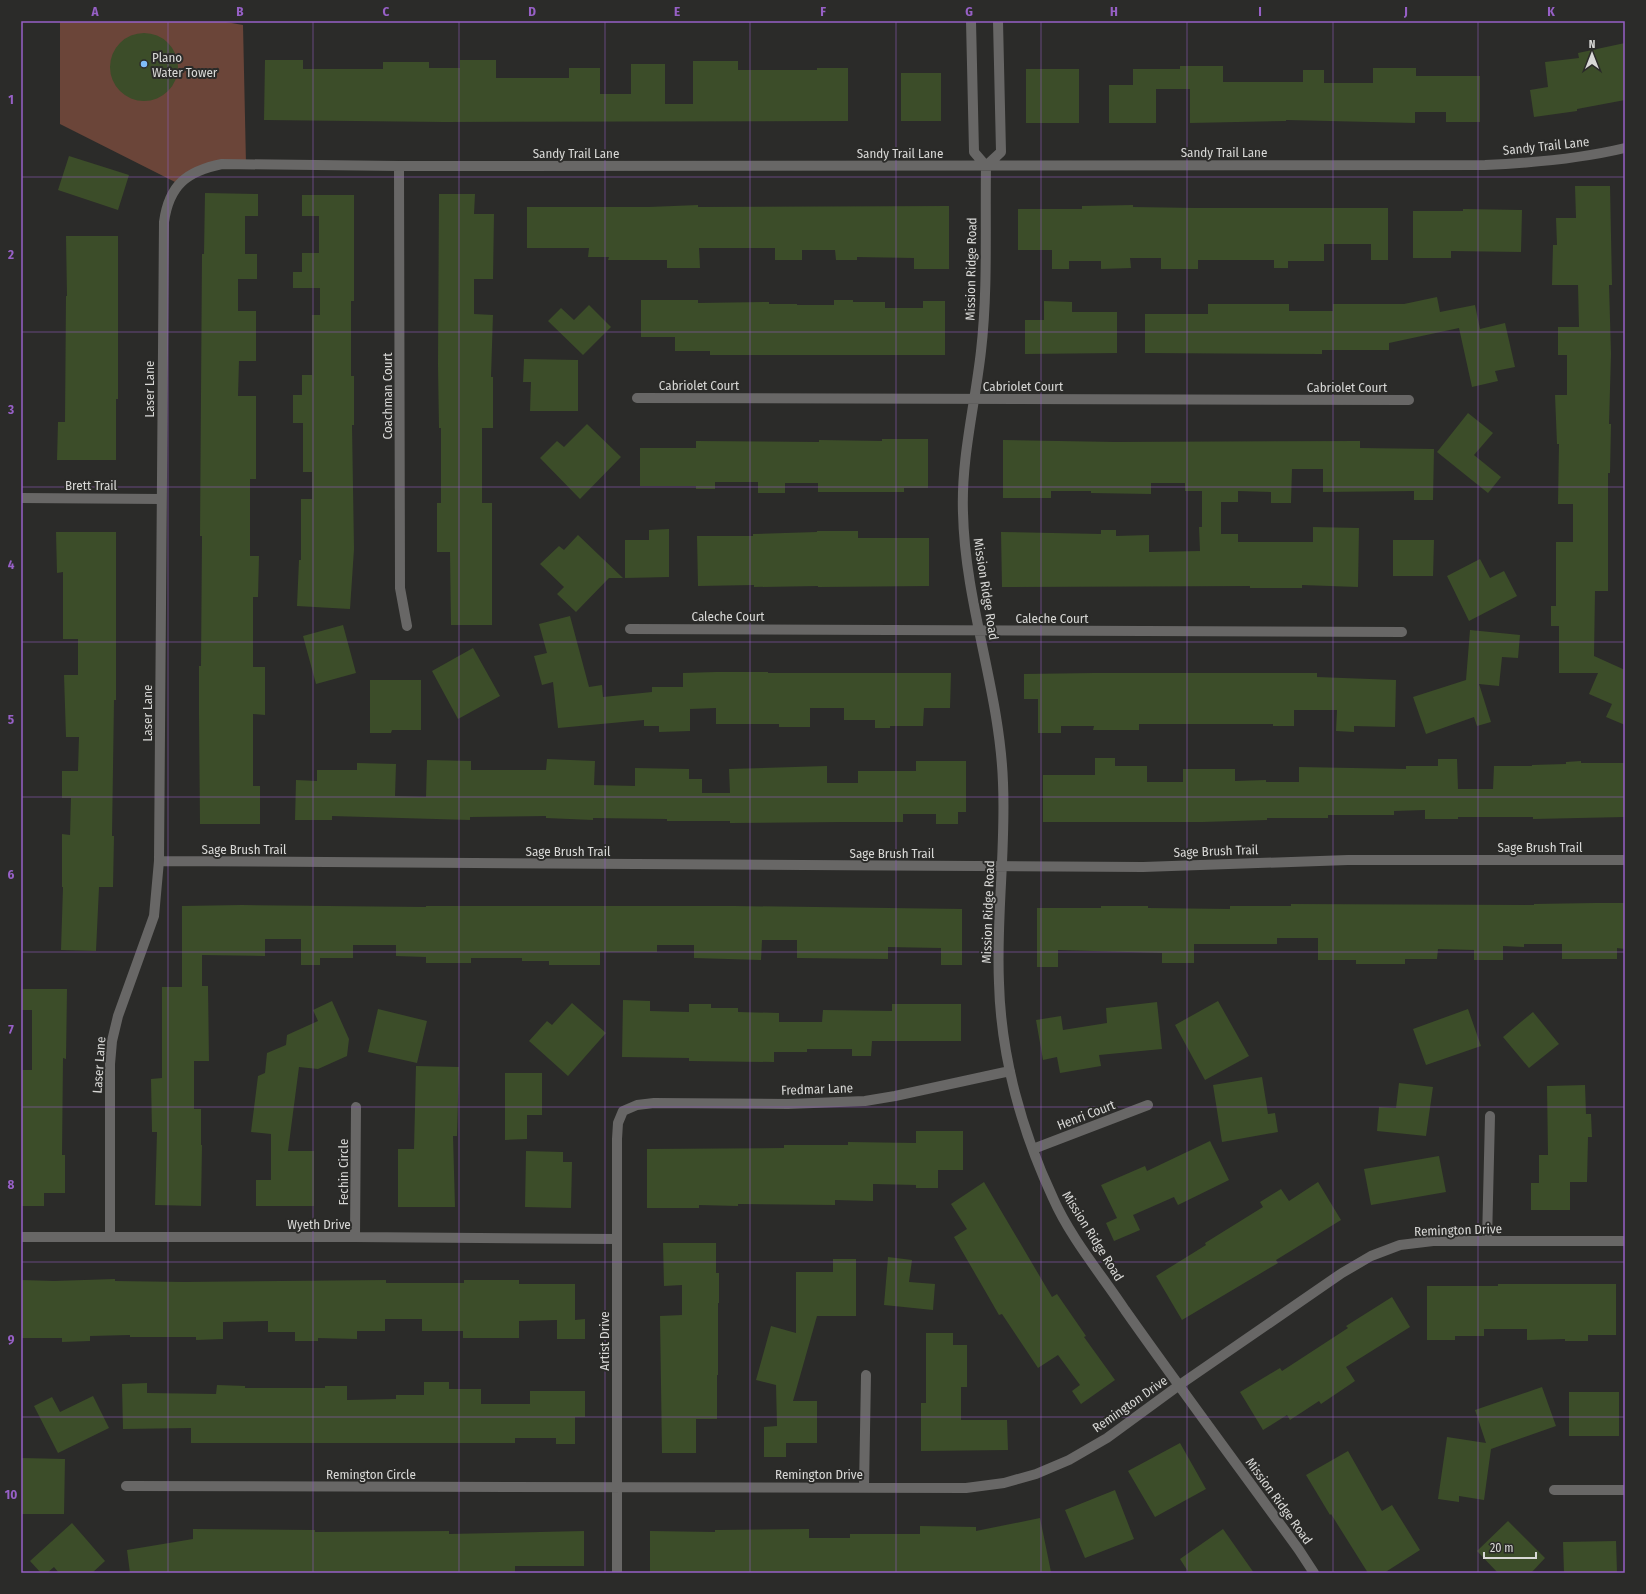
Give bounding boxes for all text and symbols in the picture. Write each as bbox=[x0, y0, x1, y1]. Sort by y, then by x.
text: A bbox=[90, 4, 99, 19]
text: B bbox=[236, 4, 244, 19]
text: C bbox=[383, 4, 390, 19]
text: D bbox=[528, 4, 536, 19]
text: E bbox=[674, 4, 680, 19]
text: F bbox=[820, 4, 826, 19]
text: G bbox=[965, 4, 973, 19]
text: H bbox=[1110, 4, 1118, 19]
text: I bbox=[1258, 4, 1262, 19]
text: J bbox=[1403, 4, 1408, 19]
text: K bbox=[1547, 4, 1555, 19]
north arrow bbox=[1572, 34, 1612, 74]
text: N bbox=[1589, 38, 1595, 51]
place label: Plano Water Tower bbox=[152, 50, 218, 80]
marker: Plano Water Tower bbox=[139, 59, 149, 69]
text: 1 bbox=[8, 92, 14, 107]
street label: Sandy Trail Lane bbox=[1502, 134, 1590, 158]
street label: Sandy Trail Lane bbox=[1181, 145, 1267, 160]
street label: Sandy Trail Lane bbox=[533, 146, 619, 161]
street label: Sandy Trail Lane bbox=[857, 146, 943, 161]
street label: Mission Ridge Road bbox=[963, 217, 979, 321]
text: 2 bbox=[7, 247, 14, 262]
street label: Coachman Court bbox=[380, 352, 395, 439]
street label: Laser Lane bbox=[142, 361, 157, 417]
street label: Cabriolet Court bbox=[659, 378, 740, 393]
street label: Cabriolet Court bbox=[983, 379, 1064, 394]
street label: Cabriolet Court bbox=[1307, 380, 1388, 395]
text: 3 bbox=[7, 402, 14, 417]
street label: Brett Trail bbox=[65, 478, 118, 493]
street label: Mission Ridge Road bbox=[971, 537, 1001, 641]
text: 4 bbox=[8, 557, 15, 572]
street label: Caleche Court bbox=[691, 609, 765, 624]
street label: Caleche Court bbox=[1015, 611, 1089, 626]
street label: Laser Lane bbox=[140, 685, 155, 741]
text: 5 bbox=[8, 712, 14, 727]
street label: Sage Brush Trail bbox=[1498, 840, 1583, 855]
street label: Sage Brush Trail bbox=[202, 842, 287, 857]
street label: Sage Brush Trail bbox=[1173, 842, 1259, 860]
street label: Sage Brush Trail bbox=[526, 844, 611, 859]
street label: Sage Brush Trail bbox=[850, 846, 935, 861]
street label: Mission Ridge Road bbox=[979, 860, 997, 964]
text: 6 bbox=[8, 867, 15, 882]
text: 7 bbox=[8, 1022, 14, 1037]
street label: Laser Lane bbox=[90, 1036, 108, 1094]
street label: Fredmar Lane bbox=[781, 1080, 853, 1098]
street label: Henri Court bbox=[1055, 1097, 1118, 1133]
street label: Fechin Circle bbox=[336, 1139, 351, 1205]
text: 8 bbox=[8, 1177, 15, 1192]
street label: Mission Ridge Road bbox=[1059, 1188, 1127, 1284]
street label: Wyeth Drive bbox=[287, 1217, 351, 1232]
street label: Remington Drive bbox=[1414, 1221, 1502, 1239]
street label: Artist Drive bbox=[597, 1311, 612, 1371]
text: 9 bbox=[8, 1332, 15, 1347]
street label: Remington Drive bbox=[1090, 1373, 1170, 1435]
street label: Mission Ridge Road bbox=[1243, 1455, 1315, 1547]
street label: Remington Circle bbox=[326, 1467, 416, 1482]
street label: Remington Drive bbox=[775, 1467, 863, 1482]
text: 10 bbox=[5, 1487, 17, 1502]
scale bar bbox=[1484, 1534, 1536, 1560]
text: 20 m bbox=[1490, 1541, 1514, 1555]

